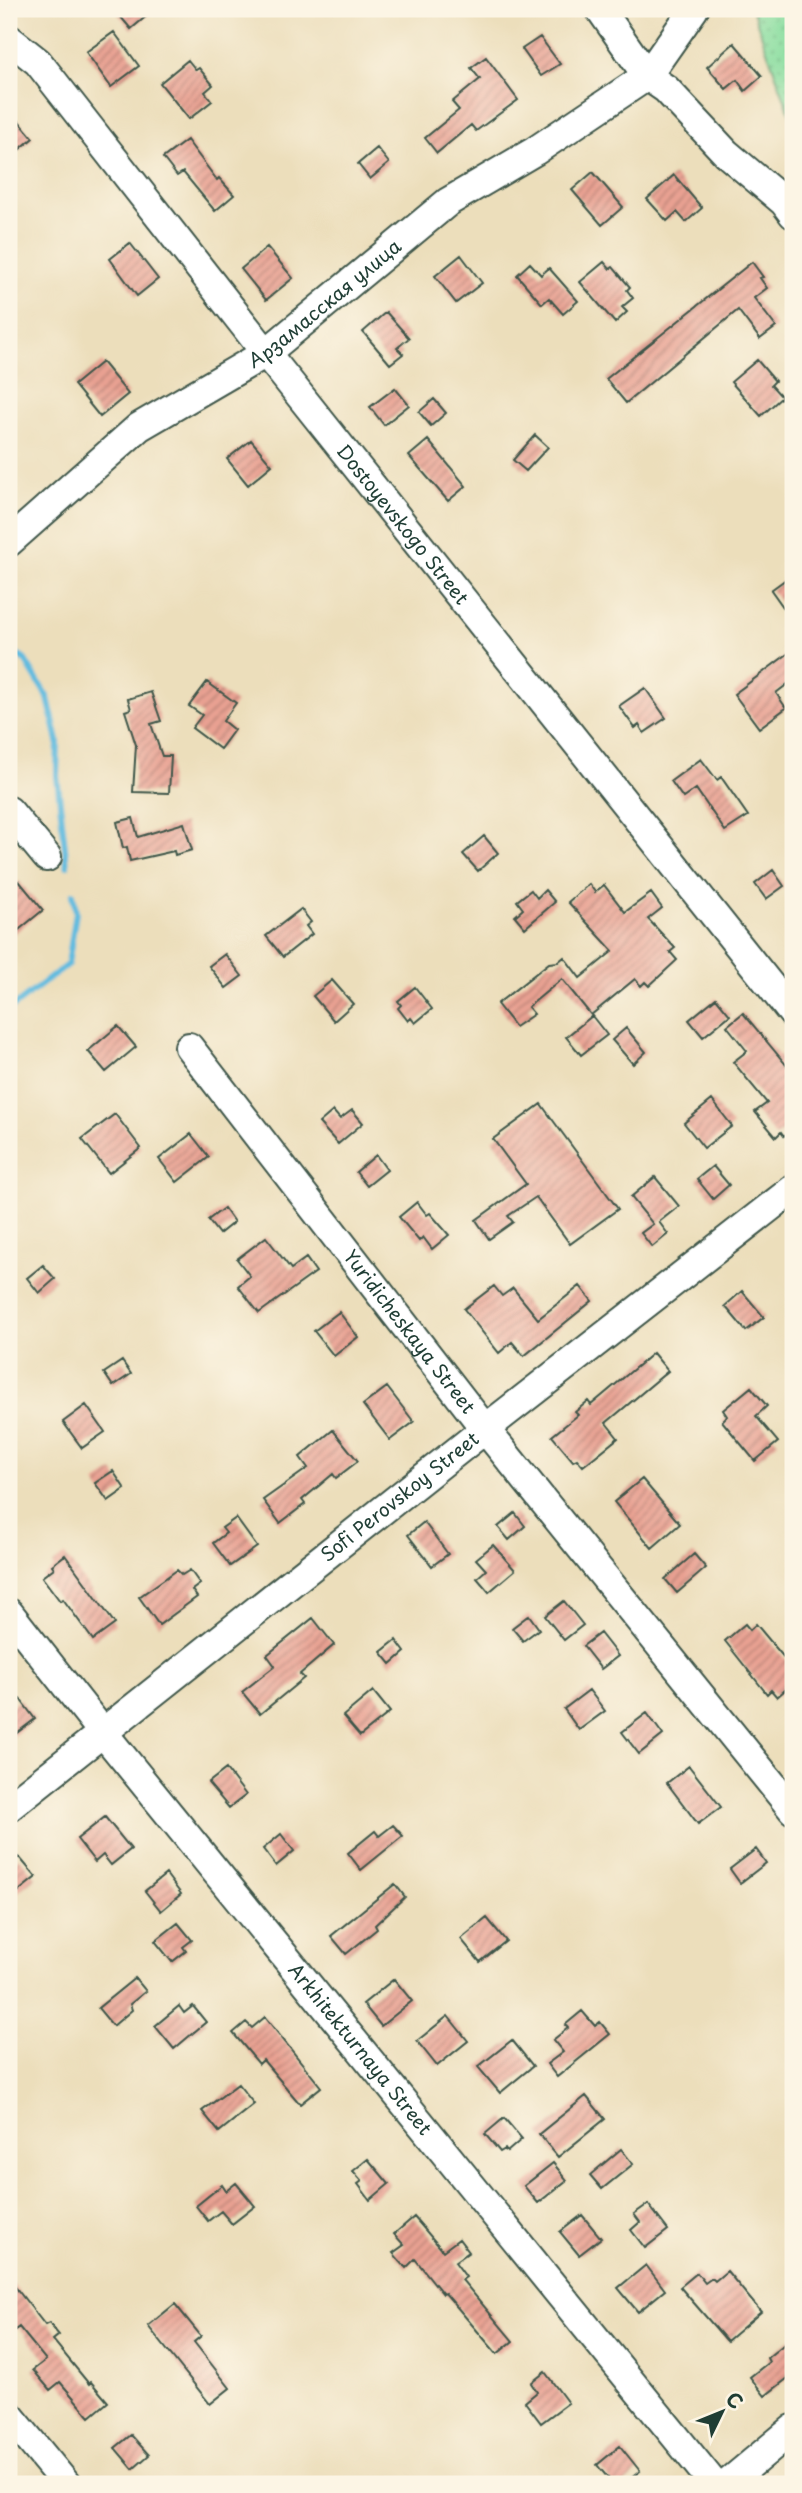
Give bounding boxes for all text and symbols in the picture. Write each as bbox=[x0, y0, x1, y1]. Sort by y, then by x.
street label: Арзамасская улица bbox=[242, 232, 407, 374]
street label: Dostoyevskogo Street bbox=[331, 438, 476, 610]
street label: Yuridicheskaya Street bbox=[338, 1243, 483, 1419]
street label: Sofi Perovskoy Street bbox=[314, 1424, 485, 1568]
street label: Arkhitekturnaya Street bbox=[283, 1956, 440, 2141]
north arrow bbox=[686, 2378, 756, 2448]
text: С bbox=[720, 2385, 750, 2415]

